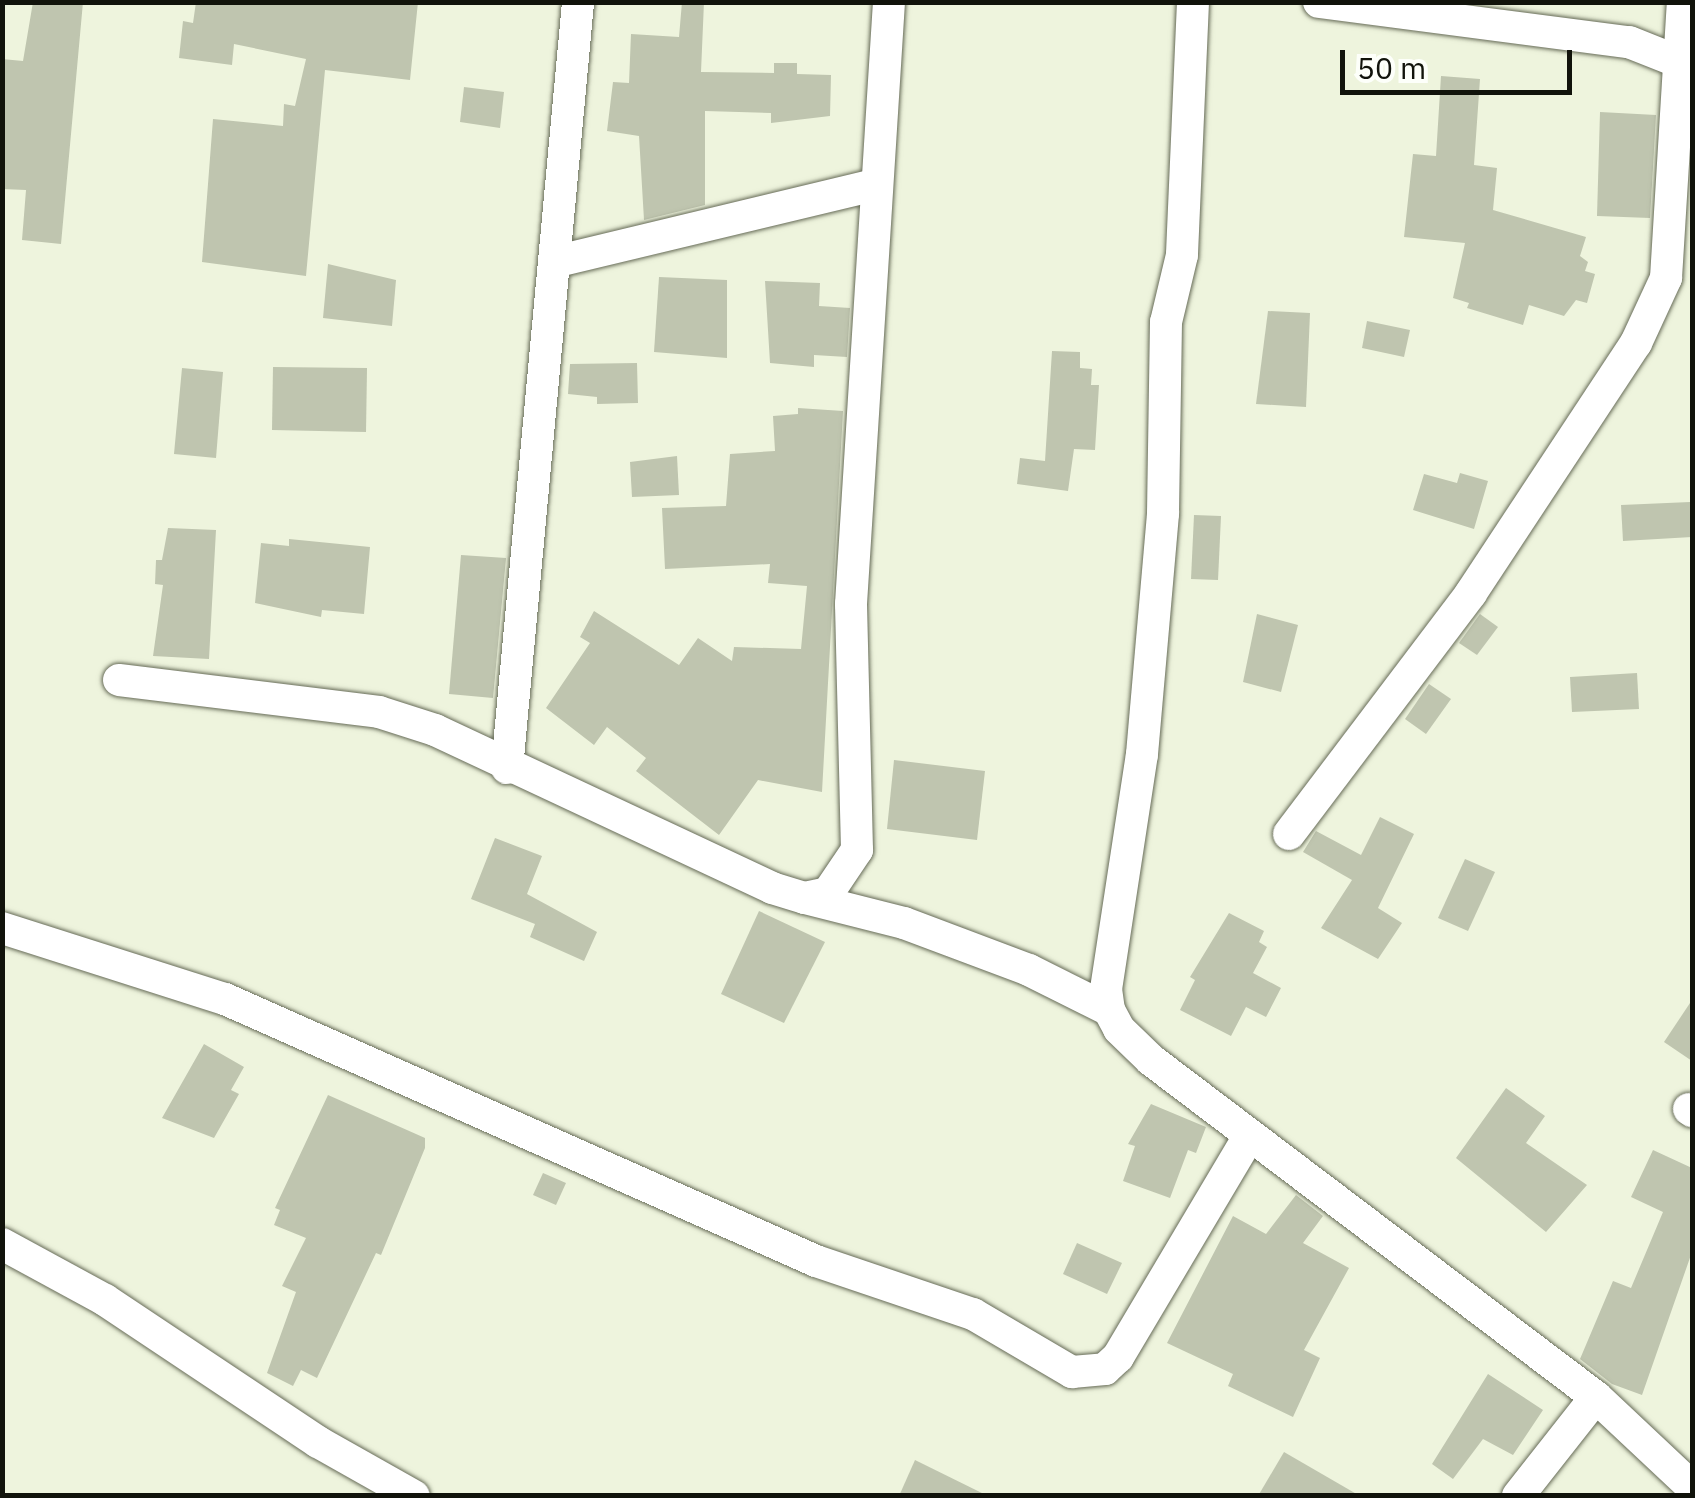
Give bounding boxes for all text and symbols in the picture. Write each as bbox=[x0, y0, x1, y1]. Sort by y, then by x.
scale bar bbox=[1345, 30, 1578, 92]
text: 50 m bbox=[1357, 48, 1426, 87]

